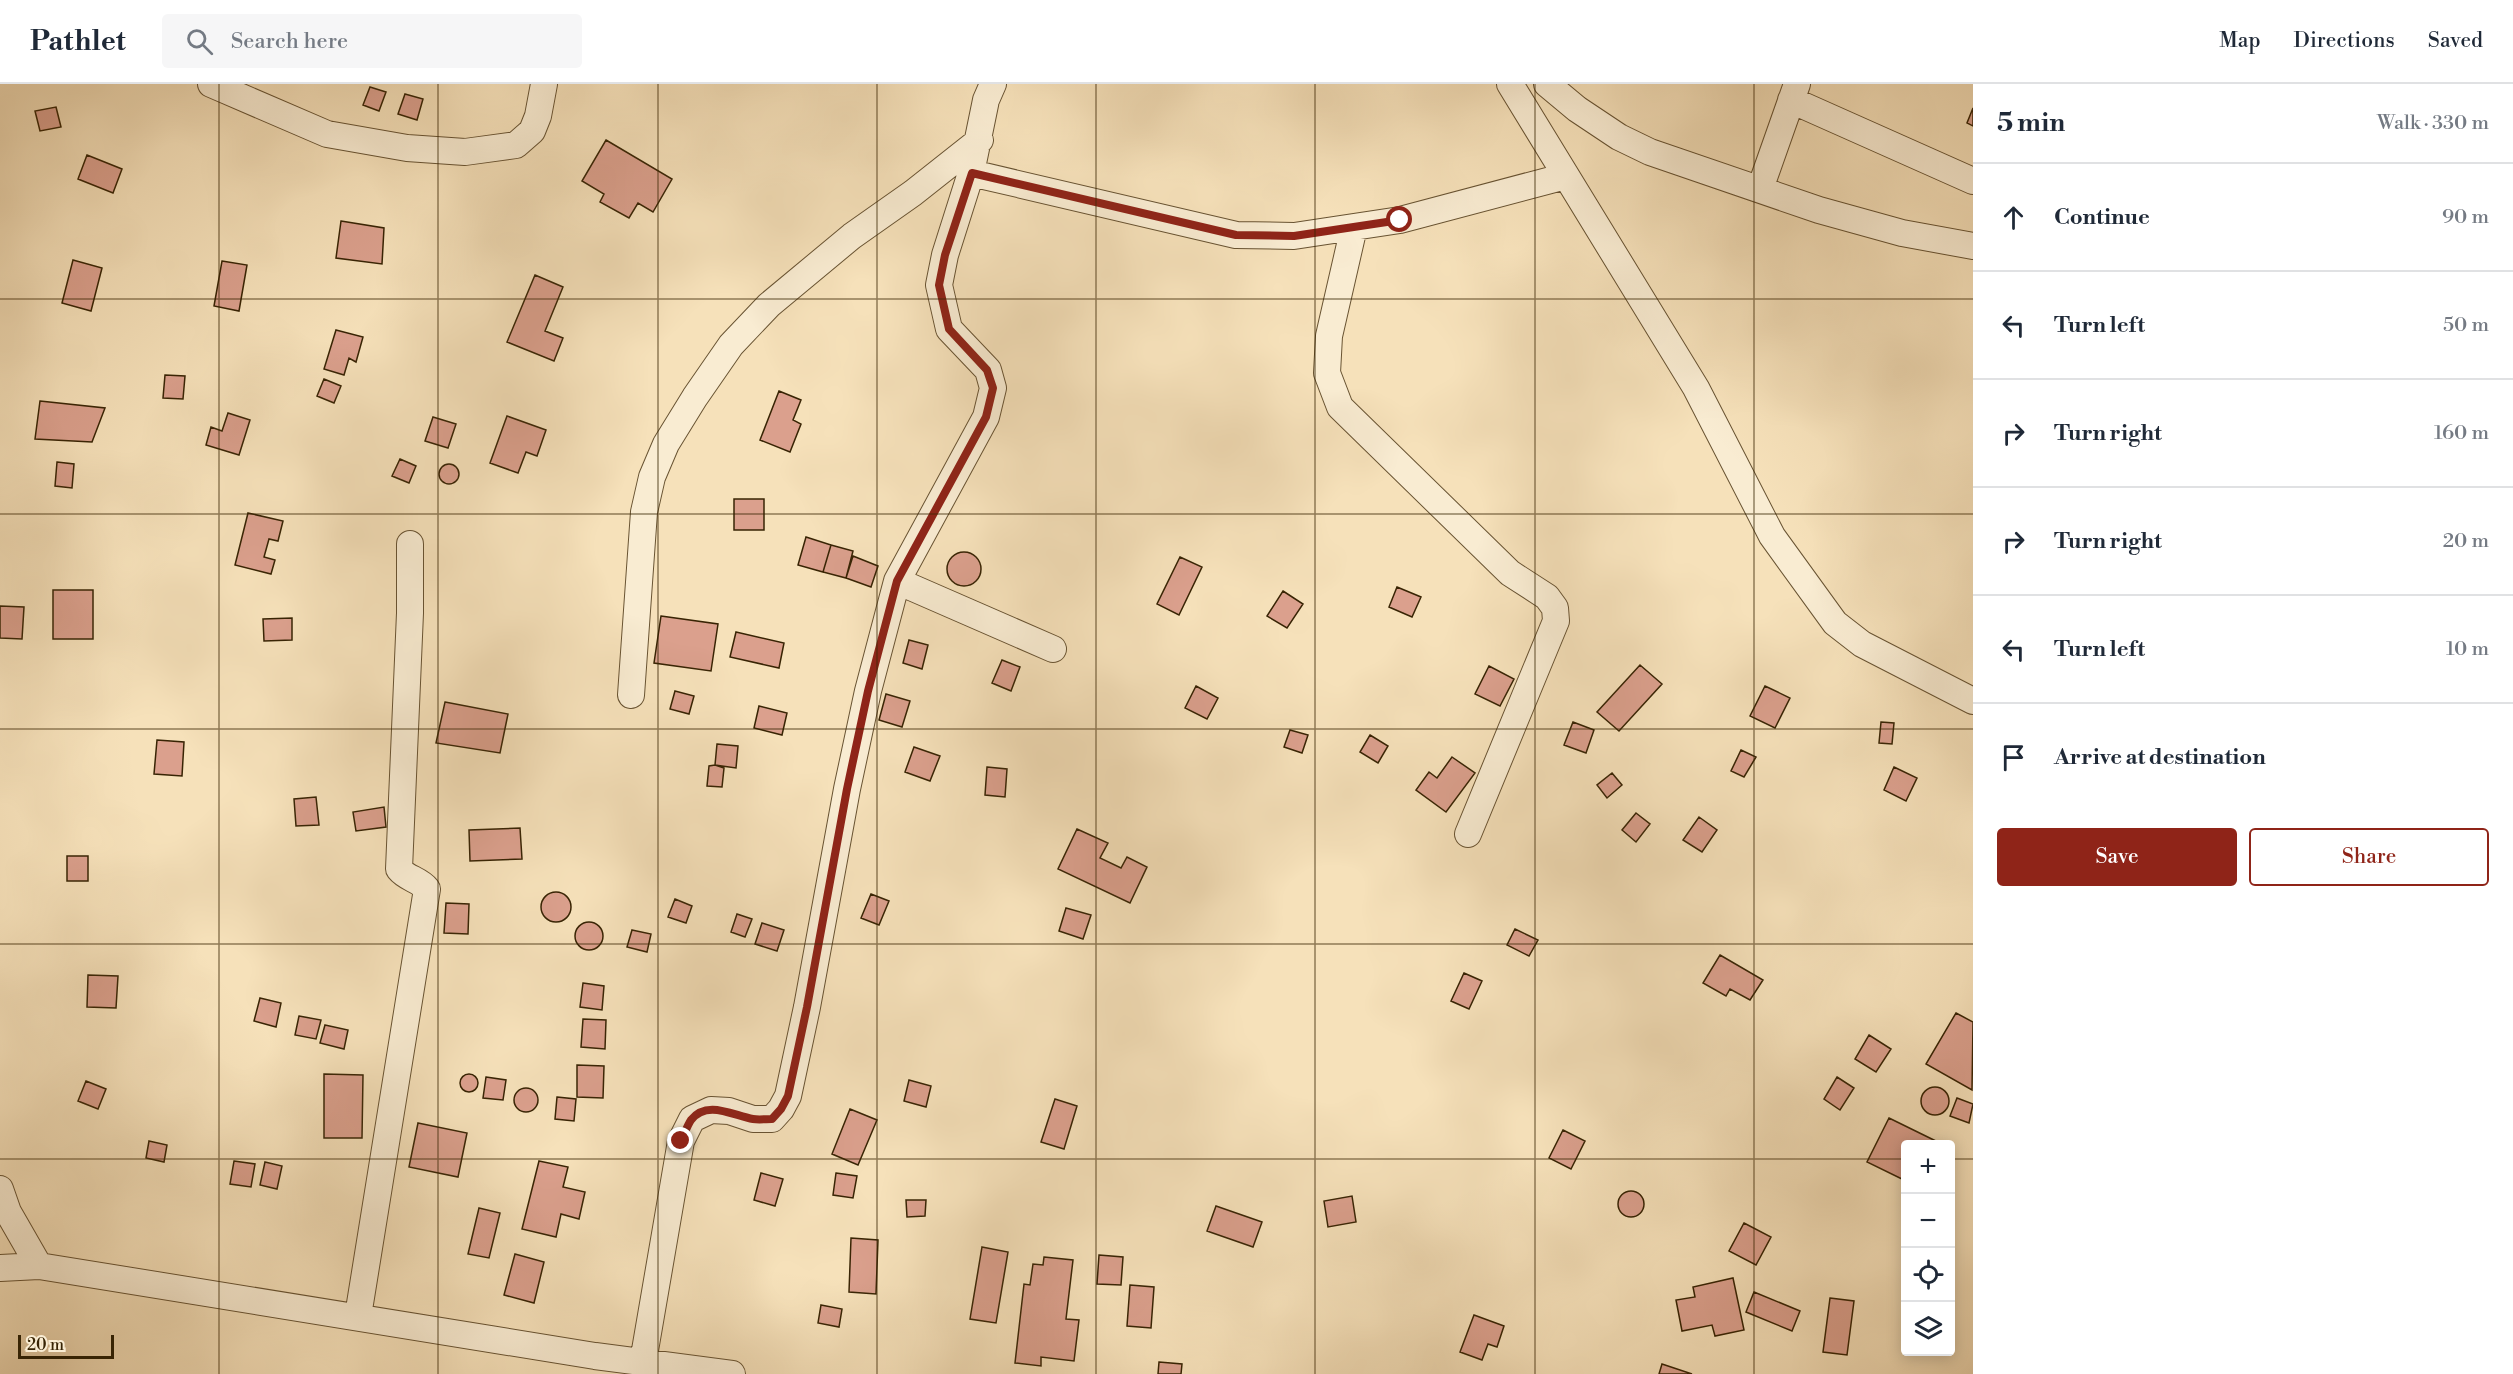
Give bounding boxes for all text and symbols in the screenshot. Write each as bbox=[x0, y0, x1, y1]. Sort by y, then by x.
search box bbox=[162, 14, 582, 68]
text: Pathlet bbox=[30, 24, 126, 59]
icon: search bbox=[183, 25, 216, 58]
text: Search here bbox=[231, 28, 348, 55]
text: Map bbox=[2219, 28, 2261, 54]
text: Directions bbox=[2294, 28, 2395, 54]
text: Saved bbox=[2428, 28, 2483, 54]
text: 5 min bbox=[1997, 107, 2065, 139]
text: Walk · 330 m bbox=[2377, 111, 2489, 136]
icon: ahead bbox=[1997, 201, 2030, 234]
text: Continue bbox=[2054, 204, 2150, 231]
text: 90 m bbox=[2442, 205, 2489, 230]
route start bbox=[1386, 206, 1412, 232]
icon: left bbox=[1997, 309, 2030, 342]
text: Turn left bbox=[2054, 312, 2145, 339]
text: 50 m bbox=[2443, 313, 2489, 338]
icon: right bbox=[1997, 417, 2030, 450]
text: Turn right bbox=[2054, 420, 2162, 447]
text: 160 m bbox=[2434, 421, 2489, 446]
icon: right bbox=[1997, 525, 2030, 558]
text: Turn right bbox=[2054, 528, 2162, 555]
text: 20 m bbox=[2443, 529, 2489, 554]
icon: left bbox=[1997, 633, 2030, 666]
text: Turn left bbox=[2054, 636, 2145, 663]
text: 10 m bbox=[2446, 637, 2489, 662]
icon: arrive bbox=[1997, 741, 2030, 774]
text: Arrive at destination bbox=[2054, 744, 2266, 771]
button: Save bbox=[1997, 828, 2237, 886]
button: Share bbox=[2249, 828, 2489, 886]
route end bbox=[667, 1127, 693, 1153]
map controls bbox=[1901, 1140, 1955, 1356]
button: + bbox=[1901, 1140, 1955, 1194]
button: − bbox=[1901, 1194, 1955, 1248]
button: locate bbox=[1901, 1248, 1955, 1302]
button: layers bbox=[1901, 1302, 1955, 1356]
scale bar bbox=[18, 1332, 114, 1360]
text: 20 m bbox=[27, 1335, 64, 1355]

